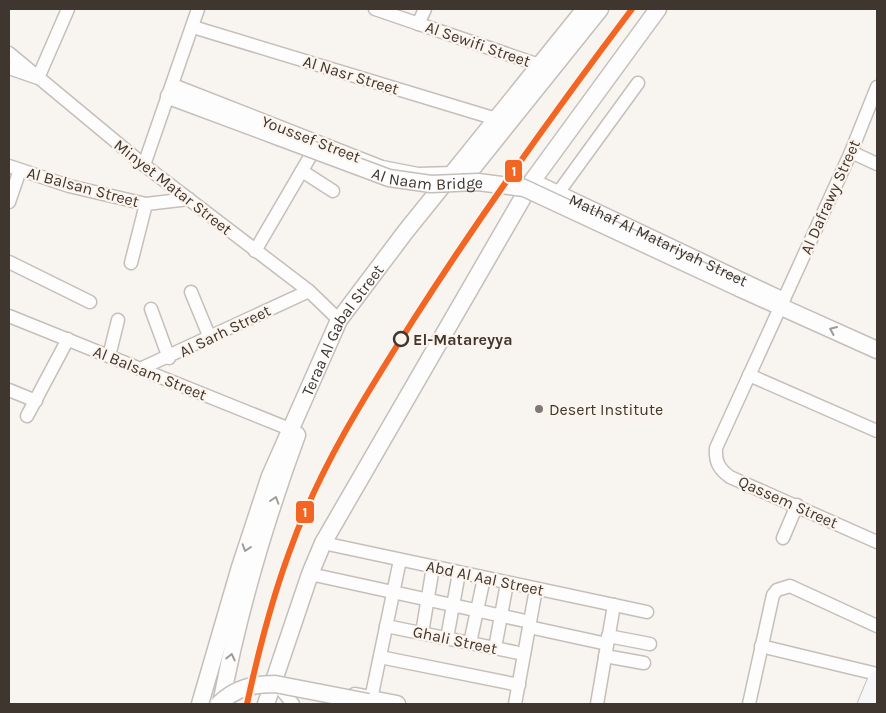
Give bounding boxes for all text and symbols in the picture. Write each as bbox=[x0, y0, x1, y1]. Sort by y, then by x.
street label: Al Sewifi Street bbox=[423, 17, 533, 71]
street label: Al Nasr Street bbox=[301, 51, 401, 99]
street label: Youssef Street bbox=[259, 111, 363, 167]
street label: Minyet Matar Street bbox=[110, 135, 236, 239]
street label: Al Dafrawy Street bbox=[796, 137, 864, 257]
line badge: 1 bbox=[504, 159, 523, 183]
street label: Al Balsan Street bbox=[25, 163, 141, 211]
street label: Al Naam Bridge bbox=[369, 163, 484, 194]
text: 1 bbox=[512, 163, 517, 180]
street label: Mathaf Al Matariyah Street bbox=[566, 189, 751, 290]
street label: Teraa Al Gabal Street bbox=[297, 260, 387, 399]
street label: Al Sarh Street bbox=[176, 301, 274, 361]
one-way arrow bbox=[829, 325, 838, 336]
place label: El-Matareyya bbox=[413, 330, 513, 349]
marker: El-Matareyya bbox=[393, 331, 409, 347]
street label: Al Balsam Street bbox=[91, 342, 209, 404]
place label: Desert Institute bbox=[549, 400, 663, 419]
marker: Desert Institute bbox=[533, 403, 545, 415]
street label: Qassem Street bbox=[735, 472, 841, 532]
one-way arrow bbox=[270, 497, 280, 505]
line badge: 1 bbox=[295, 500, 315, 524]
text: 1 bbox=[303, 504, 308, 521]
one-way arrow bbox=[241, 544, 251, 552]
street label: Abd Al Aal Street bbox=[425, 556, 545, 600]
street label: Ghali Street bbox=[411, 622, 499, 658]
one-way arrow bbox=[225, 652, 236, 661]

